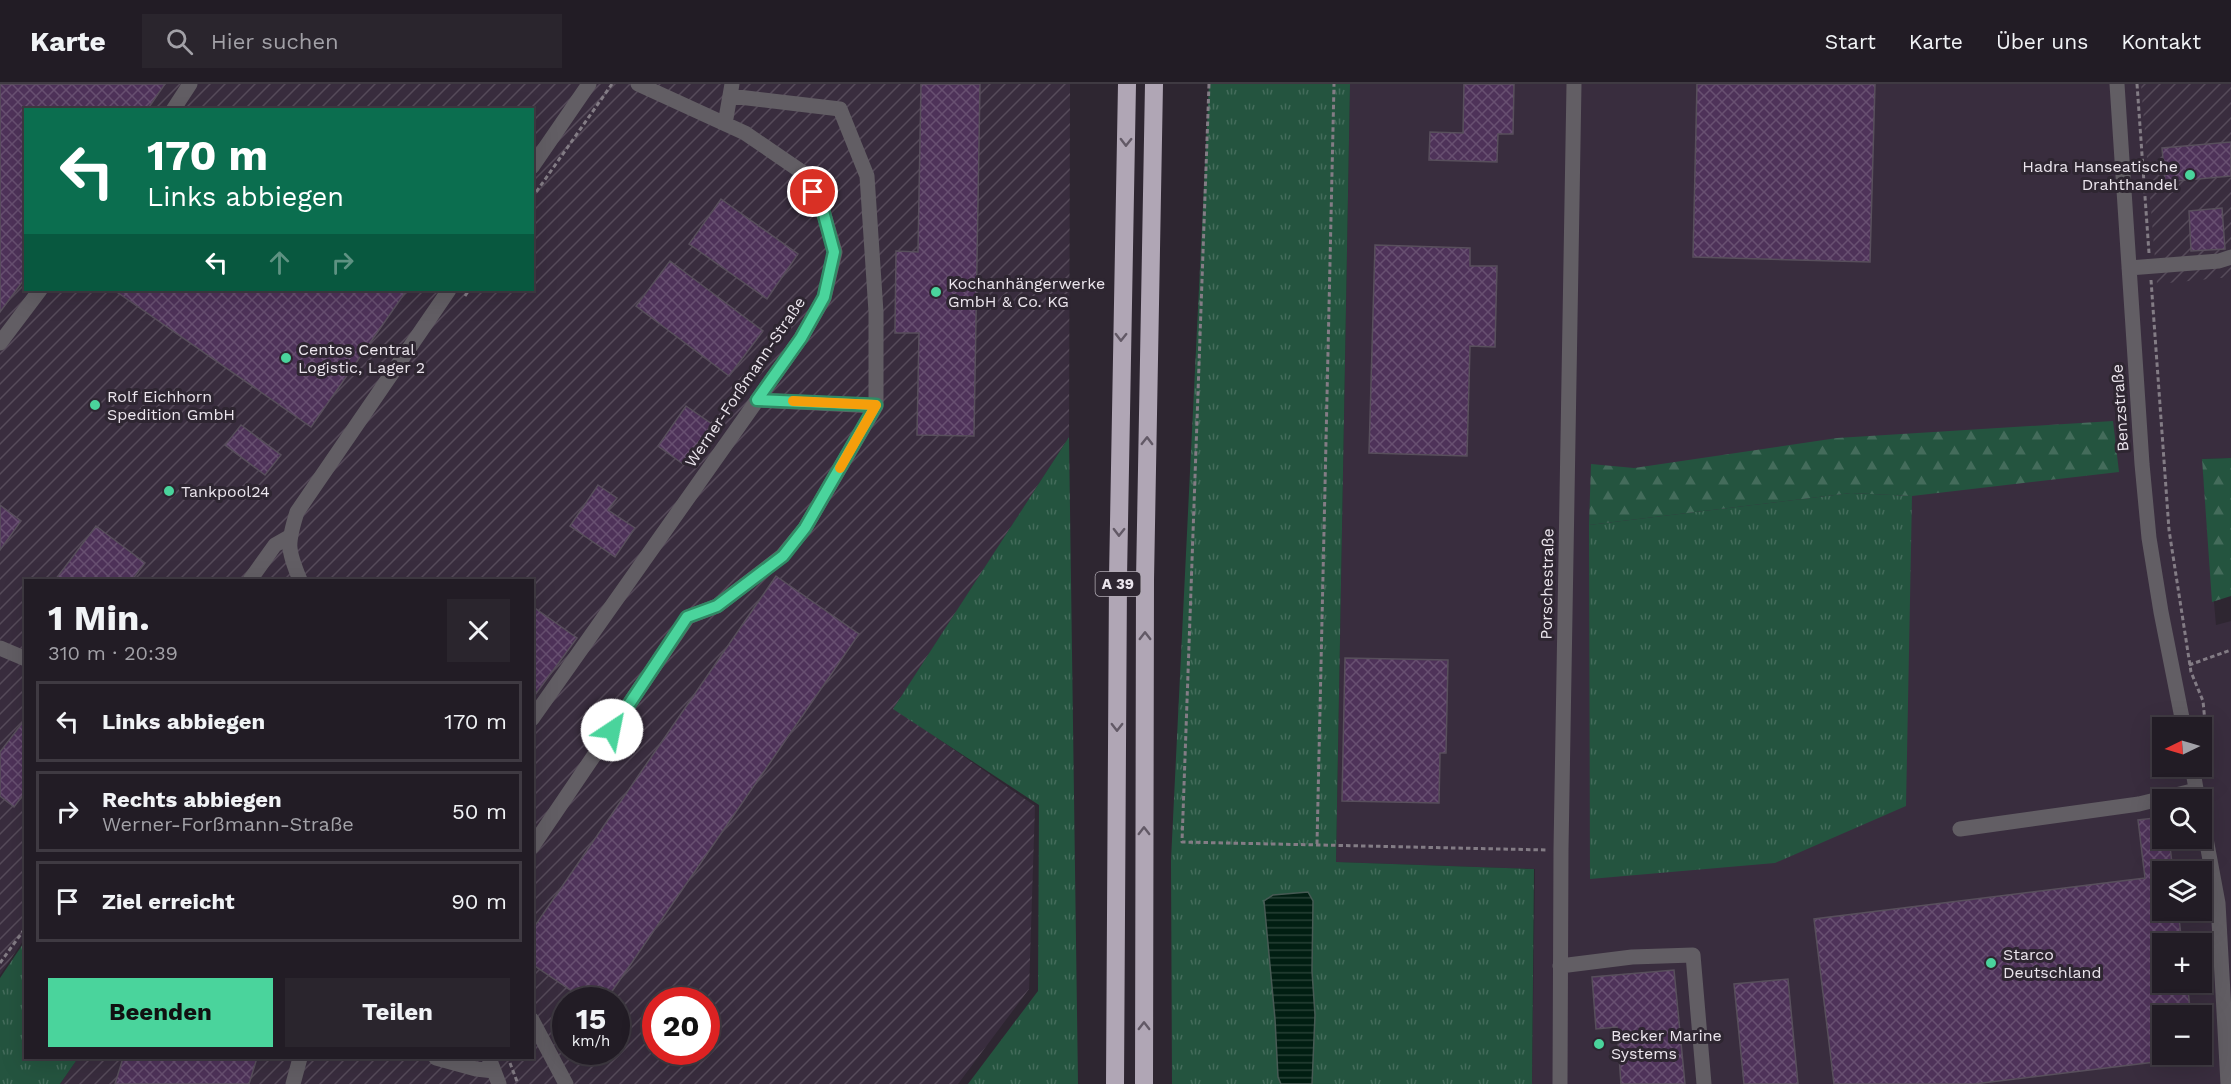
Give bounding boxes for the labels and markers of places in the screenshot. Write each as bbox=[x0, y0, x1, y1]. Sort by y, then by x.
place label: Hadra Hanseatische Drahthandel bbox=[2022, 157, 2178, 194]
pin bbox=[787, 166, 838, 217]
marker: Hadra Hanseatische Drahthandel bbox=[2183, 168, 2197, 182]
place label: Kochanhängerwerke GmbH & Co. KG bbox=[948, 274, 1105, 311]
marker: Kochanhängerwerke GmbH & Co. KG bbox=[929, 285, 943, 299]
place label: Centos Central Logistic, Lager 2 bbox=[298, 340, 425, 377]
marker: Centos Central Logistic, Lager 2 bbox=[279, 351, 293, 365]
place label: Rolf Eichhorn Spedition GmbH bbox=[107, 387, 235, 424]
marker: Rolf Eichhorn Spedition GmbH bbox=[88, 398, 102, 412]
place label: Tankpool24 bbox=[181, 482, 270, 501]
marker: Tankpool24 bbox=[162, 484, 176, 498]
place label: Starco Deutschland bbox=[2003, 945, 2102, 982]
marker: Starco Deutschland bbox=[1984, 956, 1998, 970]
place label: Becker Marine Systems bbox=[1611, 1026, 1722, 1063]
marker: Becker Marine Systems bbox=[1592, 1037, 1606, 1051]

